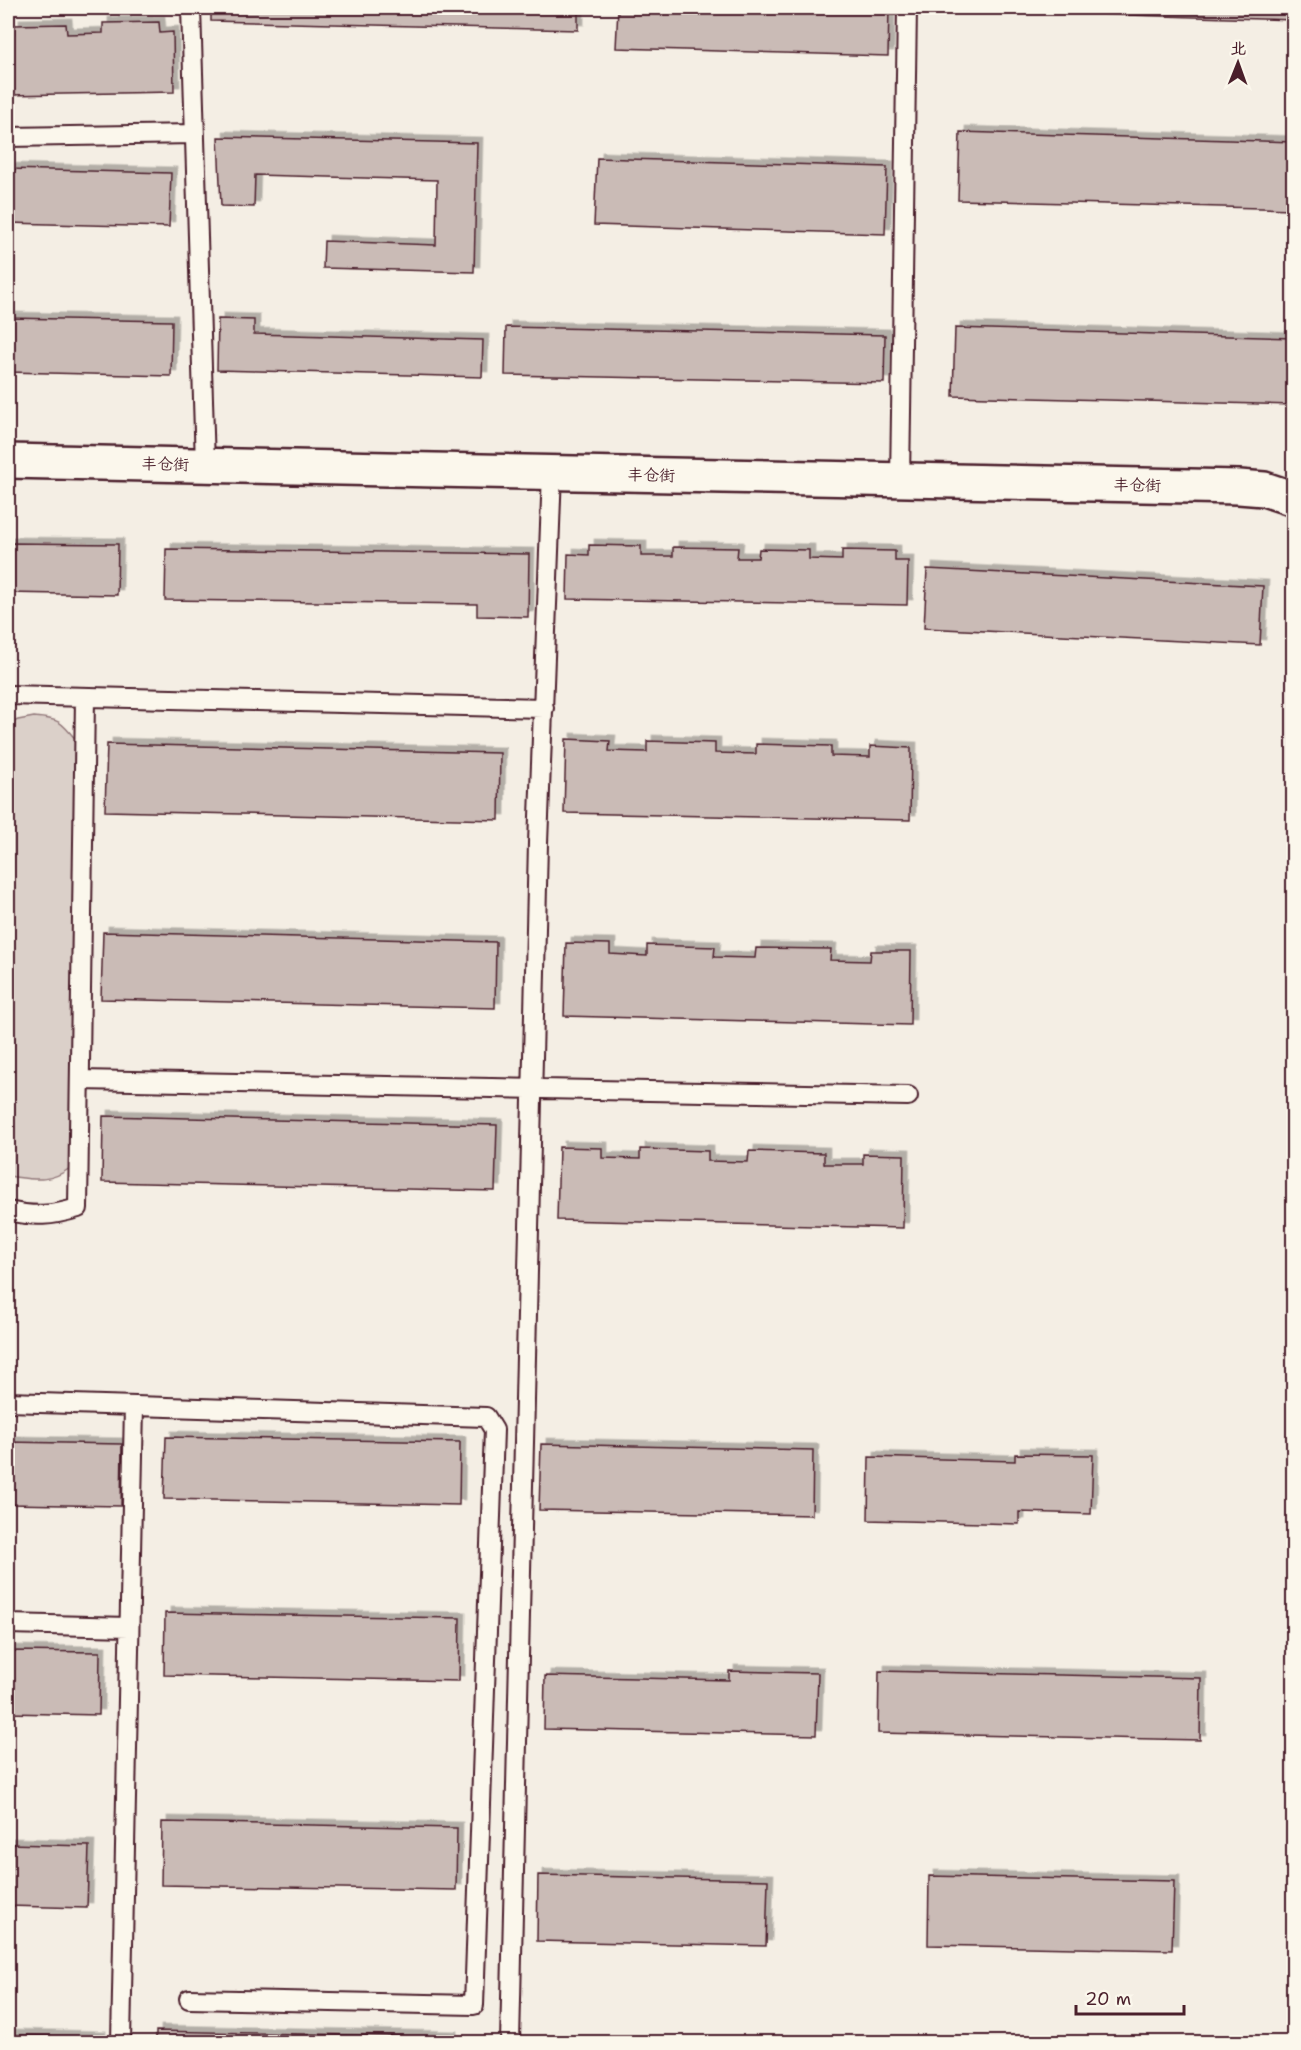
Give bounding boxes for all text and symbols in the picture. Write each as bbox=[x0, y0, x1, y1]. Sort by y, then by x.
north arrow bbox=[1208, 33, 1268, 93]
text: 北 bbox=[1230, 38, 1246, 59]
street label: 丰仓街 bbox=[141, 453, 189, 475]
street label: 丰仓街 bbox=[627, 464, 675, 486]
street label: 丰仓街 bbox=[1113, 474, 1161, 496]
scale bar bbox=[1076, 1978, 1184, 2016]
text: 20 m bbox=[1085, 1987, 1131, 2011]

